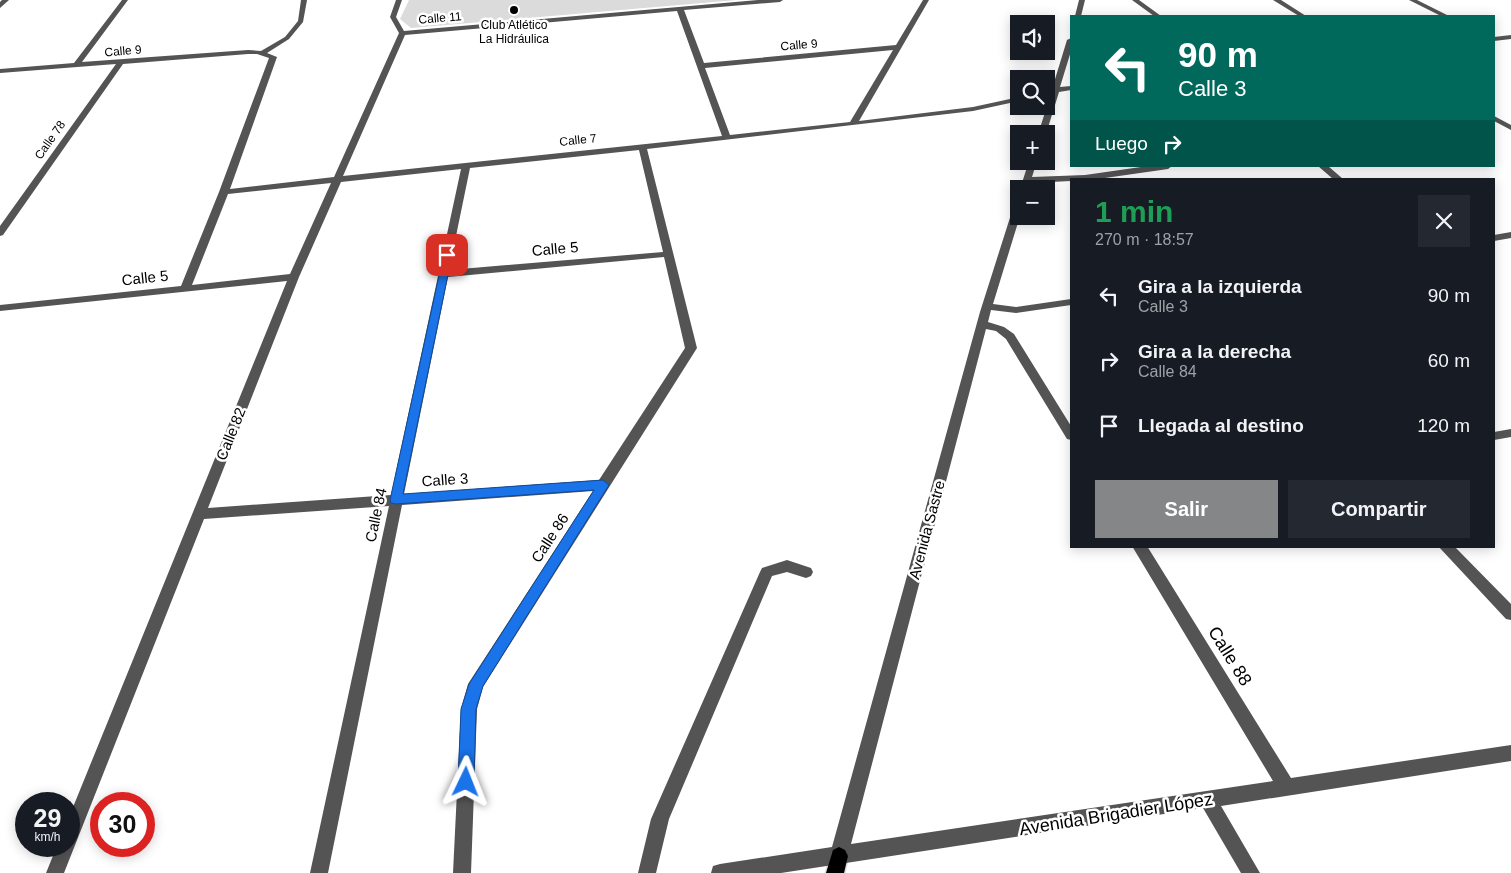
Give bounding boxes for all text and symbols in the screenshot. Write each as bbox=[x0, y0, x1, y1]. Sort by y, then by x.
marker: Club Atlético La Hidráulica bbox=[508, 4, 520, 16]
street label: Calle 11 bbox=[418, 9, 462, 27]
map controls bbox=[1010, 15, 1055, 225]
button: sound bbox=[1010, 15, 1055, 60]
place label: Club Atlético La Hidráulica bbox=[479, 18, 549, 46]
icon: left bbox=[1095, 35, 1160, 100]
text: 90 m bbox=[1178, 35, 1258, 74]
street label: Calle 9 bbox=[780, 36, 819, 54]
street label: Calle 9 bbox=[104, 42, 143, 60]
button: search bbox=[1010, 70, 1055, 115]
text: Calle 3 bbox=[1178, 76, 1246, 101]
street label: Calle 78 bbox=[32, 118, 69, 162]
button: + bbox=[1010, 125, 1055, 170]
icon: right bbox=[1158, 130, 1186, 158]
street label: Calle 7 bbox=[559, 131, 598, 149]
text: Luego bbox=[1095, 133, 1148, 154]
button: − bbox=[1010, 180, 1055, 225]
text: 1 min bbox=[1095, 195, 1173, 228]
button: close bbox=[1418, 195, 1470, 247]
text: 270 m · 18:57 bbox=[1095, 231, 1194, 248]
pin bbox=[426, 234, 468, 276]
street label: Calle 5 bbox=[531, 238, 579, 259]
icon: arrive bbox=[433, 241, 461, 269]
street label: Calle 5 bbox=[121, 267, 169, 288]
text: Gira a la izquierda bbox=[1138, 276, 1302, 297]
icon: left bbox=[1095, 282, 1123, 310]
text: 90 m bbox=[1428, 285, 1470, 306]
text: Calle 3 bbox=[1138, 298, 1188, 315]
text: Gira a la derecha bbox=[1138, 341, 1291, 362]
icon: right bbox=[1095, 347, 1123, 375]
text: 60 m bbox=[1428, 350, 1470, 371]
text: Calle 84 bbox=[1138, 363, 1197, 380]
street label: Calle 82 bbox=[212, 405, 249, 463]
icon: arrive bbox=[1095, 412, 1123, 440]
text: Llegada al destino bbox=[1138, 415, 1304, 436]
text: 120 m bbox=[1417, 415, 1470, 436]
street label: Calle 3 bbox=[421, 469, 469, 490]
street label: Avenida Sastre bbox=[905, 479, 948, 581]
button: Salir bbox=[1095, 480, 1278, 538]
button: Compartir bbox=[1288, 480, 1470, 538]
street label: Calle 84 bbox=[361, 486, 390, 544]
street label: Calle 86 bbox=[527, 510, 572, 565]
street label: Calle 88 bbox=[1204, 623, 1256, 689]
position arrow bbox=[439, 755, 491, 807]
street label: Avenida Brigadier López bbox=[1018, 789, 1214, 839]
speed limit sign: 30 bbox=[90, 792, 155, 857]
text: 29 bbox=[34, 804, 61, 832]
text: km/h bbox=[34, 830, 61, 844]

